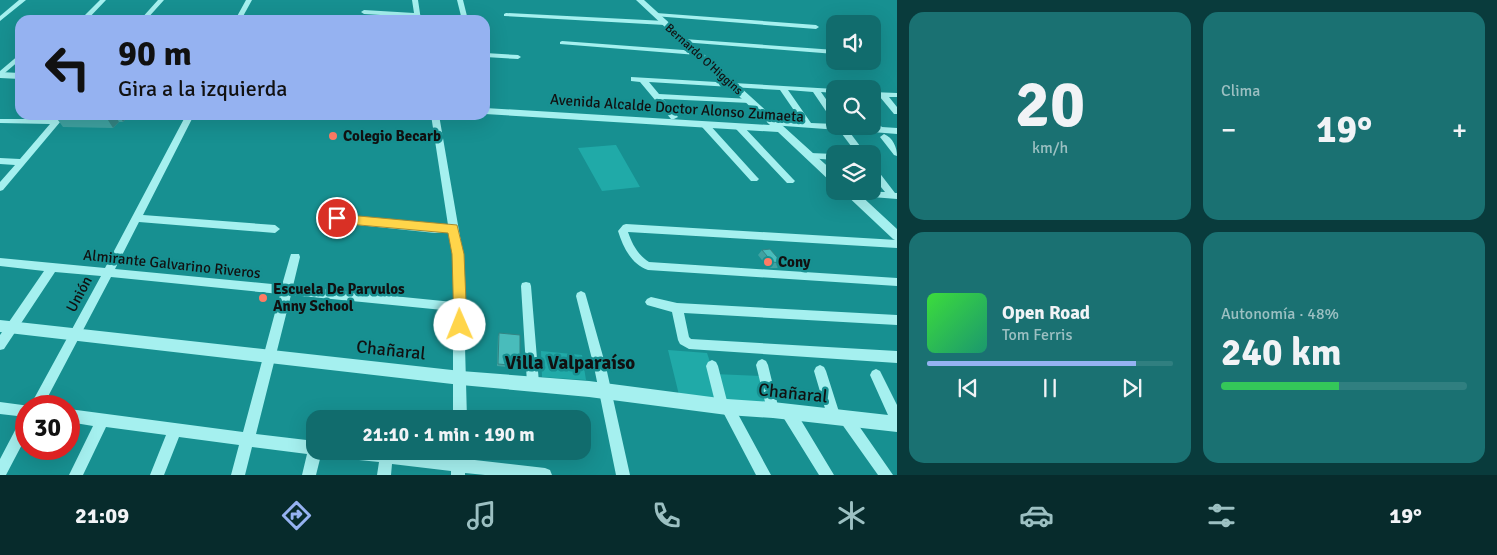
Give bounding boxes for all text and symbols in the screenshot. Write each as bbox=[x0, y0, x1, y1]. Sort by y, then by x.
map controls bbox=[826, 15, 881, 200]
button: sound bbox=[826, 15, 881, 70]
street label: Bernardo O'Higgins bbox=[662, 21, 746, 98]
text: 90 m bbox=[118, 32, 192, 75]
icon: left bbox=[35, 35, 100, 100]
text: 20 bbox=[1015, 65, 1085, 145]
text: Gira a la izquierda bbox=[118, 75, 287, 102]
button: search bbox=[826, 80, 881, 135]
text: Clima bbox=[1221, 81, 1260, 101]
street label: Avenida Alcalde Doctor Alonso Zumaeta bbox=[549, 90, 805, 126]
text: 19° bbox=[1316, 106, 1372, 153]
text: − bbox=[1221, 113, 1236, 147]
text: + bbox=[1452, 113, 1467, 147]
place label: Colegio Becarb bbox=[343, 127, 441, 145]
marker: Colegio Becarb bbox=[327, 130, 339, 142]
text: km/h bbox=[1032, 138, 1068, 158]
button: layers bbox=[826, 145, 881, 200]
pin bbox=[316, 197, 358, 239]
icon: arrive bbox=[323, 204, 351, 232]
street label: Almirante Galvarino Riveros bbox=[82, 246, 262, 282]
place label: Cony bbox=[778, 253, 811, 271]
marker: Cony bbox=[762, 256, 774, 268]
street label: Unión bbox=[62, 273, 96, 315]
place label: Escuela De Parvulos Anny School bbox=[273, 280, 405, 315]
marker: Escuela De Parvulos Anny School bbox=[257, 292, 269, 304]
position arrow bbox=[433, 298, 485, 350]
text: Open Road bbox=[1002, 301, 1090, 325]
text: Autonomía · 48% bbox=[1221, 304, 1339, 324]
text: Tom Ferris bbox=[1002, 325, 1072, 345]
text: 240 km bbox=[1221, 329, 1342, 376]
street label: Chañaral bbox=[355, 335, 427, 365]
district label: Villa Valparaíso bbox=[505, 351, 635, 375]
icon: previous bbox=[954, 374, 982, 402]
icon: pause bbox=[1036, 374, 1064, 402]
icon: next bbox=[1118, 374, 1146, 402]
street label: Chañaral bbox=[757, 378, 829, 408]
speed limit sign: 30 bbox=[15, 395, 80, 460]
text: 21:10 · 1 min · 190 m bbox=[362, 423, 535, 447]
icon: directions bbox=[279, 498, 314, 533]
icon: music bbox=[464, 498, 499, 533]
icon: phone bbox=[649, 498, 684, 533]
icon: climate bbox=[834, 498, 869, 533]
icon: car bbox=[1019, 498, 1054, 533]
icon: filters bbox=[1204, 498, 1239, 533]
text: 21:09 bbox=[75, 502, 129, 529]
text: 19° bbox=[1389, 502, 1422, 529]

